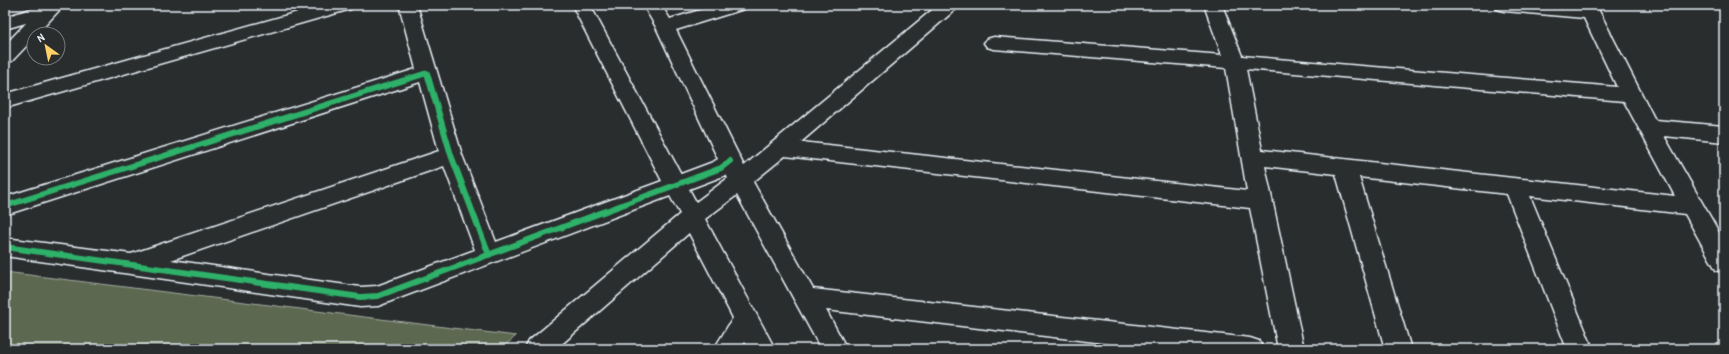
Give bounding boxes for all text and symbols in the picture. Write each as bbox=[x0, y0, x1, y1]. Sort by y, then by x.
north arrow bbox=[26, 26, 66, 66]
text: N bbox=[34, 30, 47, 45]

